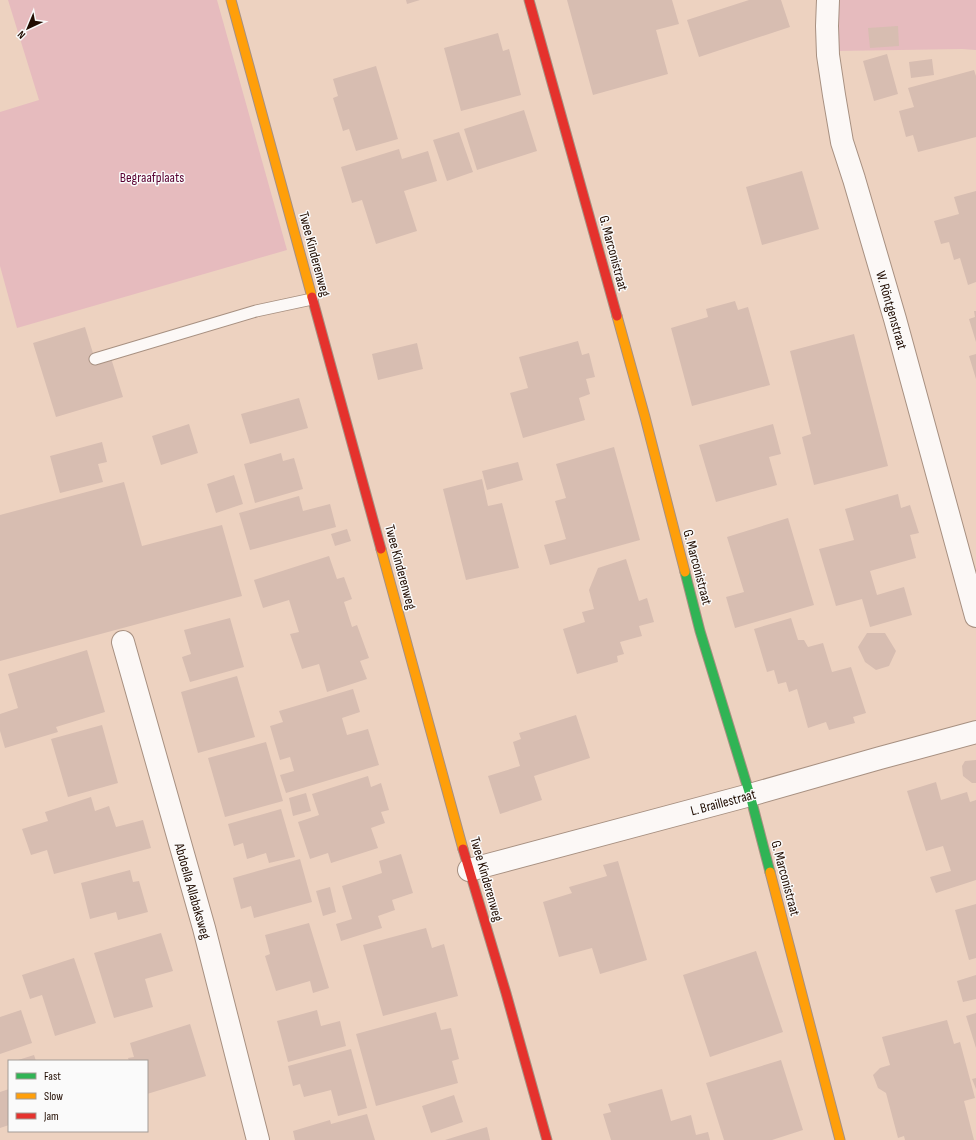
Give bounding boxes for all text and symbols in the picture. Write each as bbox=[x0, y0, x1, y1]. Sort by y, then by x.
north arrow bbox=[8, 8, 48, 48]
text: N bbox=[15, 28, 28, 42]
park label: Begraafplaats bbox=[120, 169, 184, 186]
street label: Twee Kinderenweg bbox=[295, 210, 334, 299]
street label: G. Marconistraat bbox=[595, 214, 632, 293]
street label: W. Röntgenstraat bbox=[872, 269, 911, 351]
street label: Twee Kinderenweg bbox=[381, 523, 420, 612]
street label: G. Marconistraat bbox=[679, 528, 716, 607]
street label: L. Braillestraat bbox=[689, 786, 758, 819]
street label: Twee Kinderenweg bbox=[466, 835, 507, 924]
street label: G. Marconistraat bbox=[767, 839, 804, 918]
street label: Abdoella Allabaksweg bbox=[170, 840, 214, 942]
legend bbox=[8, 1060, 148, 1132]
text: Fast bbox=[44, 1069, 61, 1084]
text: Slow bbox=[44, 1089, 63, 1104]
text: Jam bbox=[43, 1109, 59, 1124]

